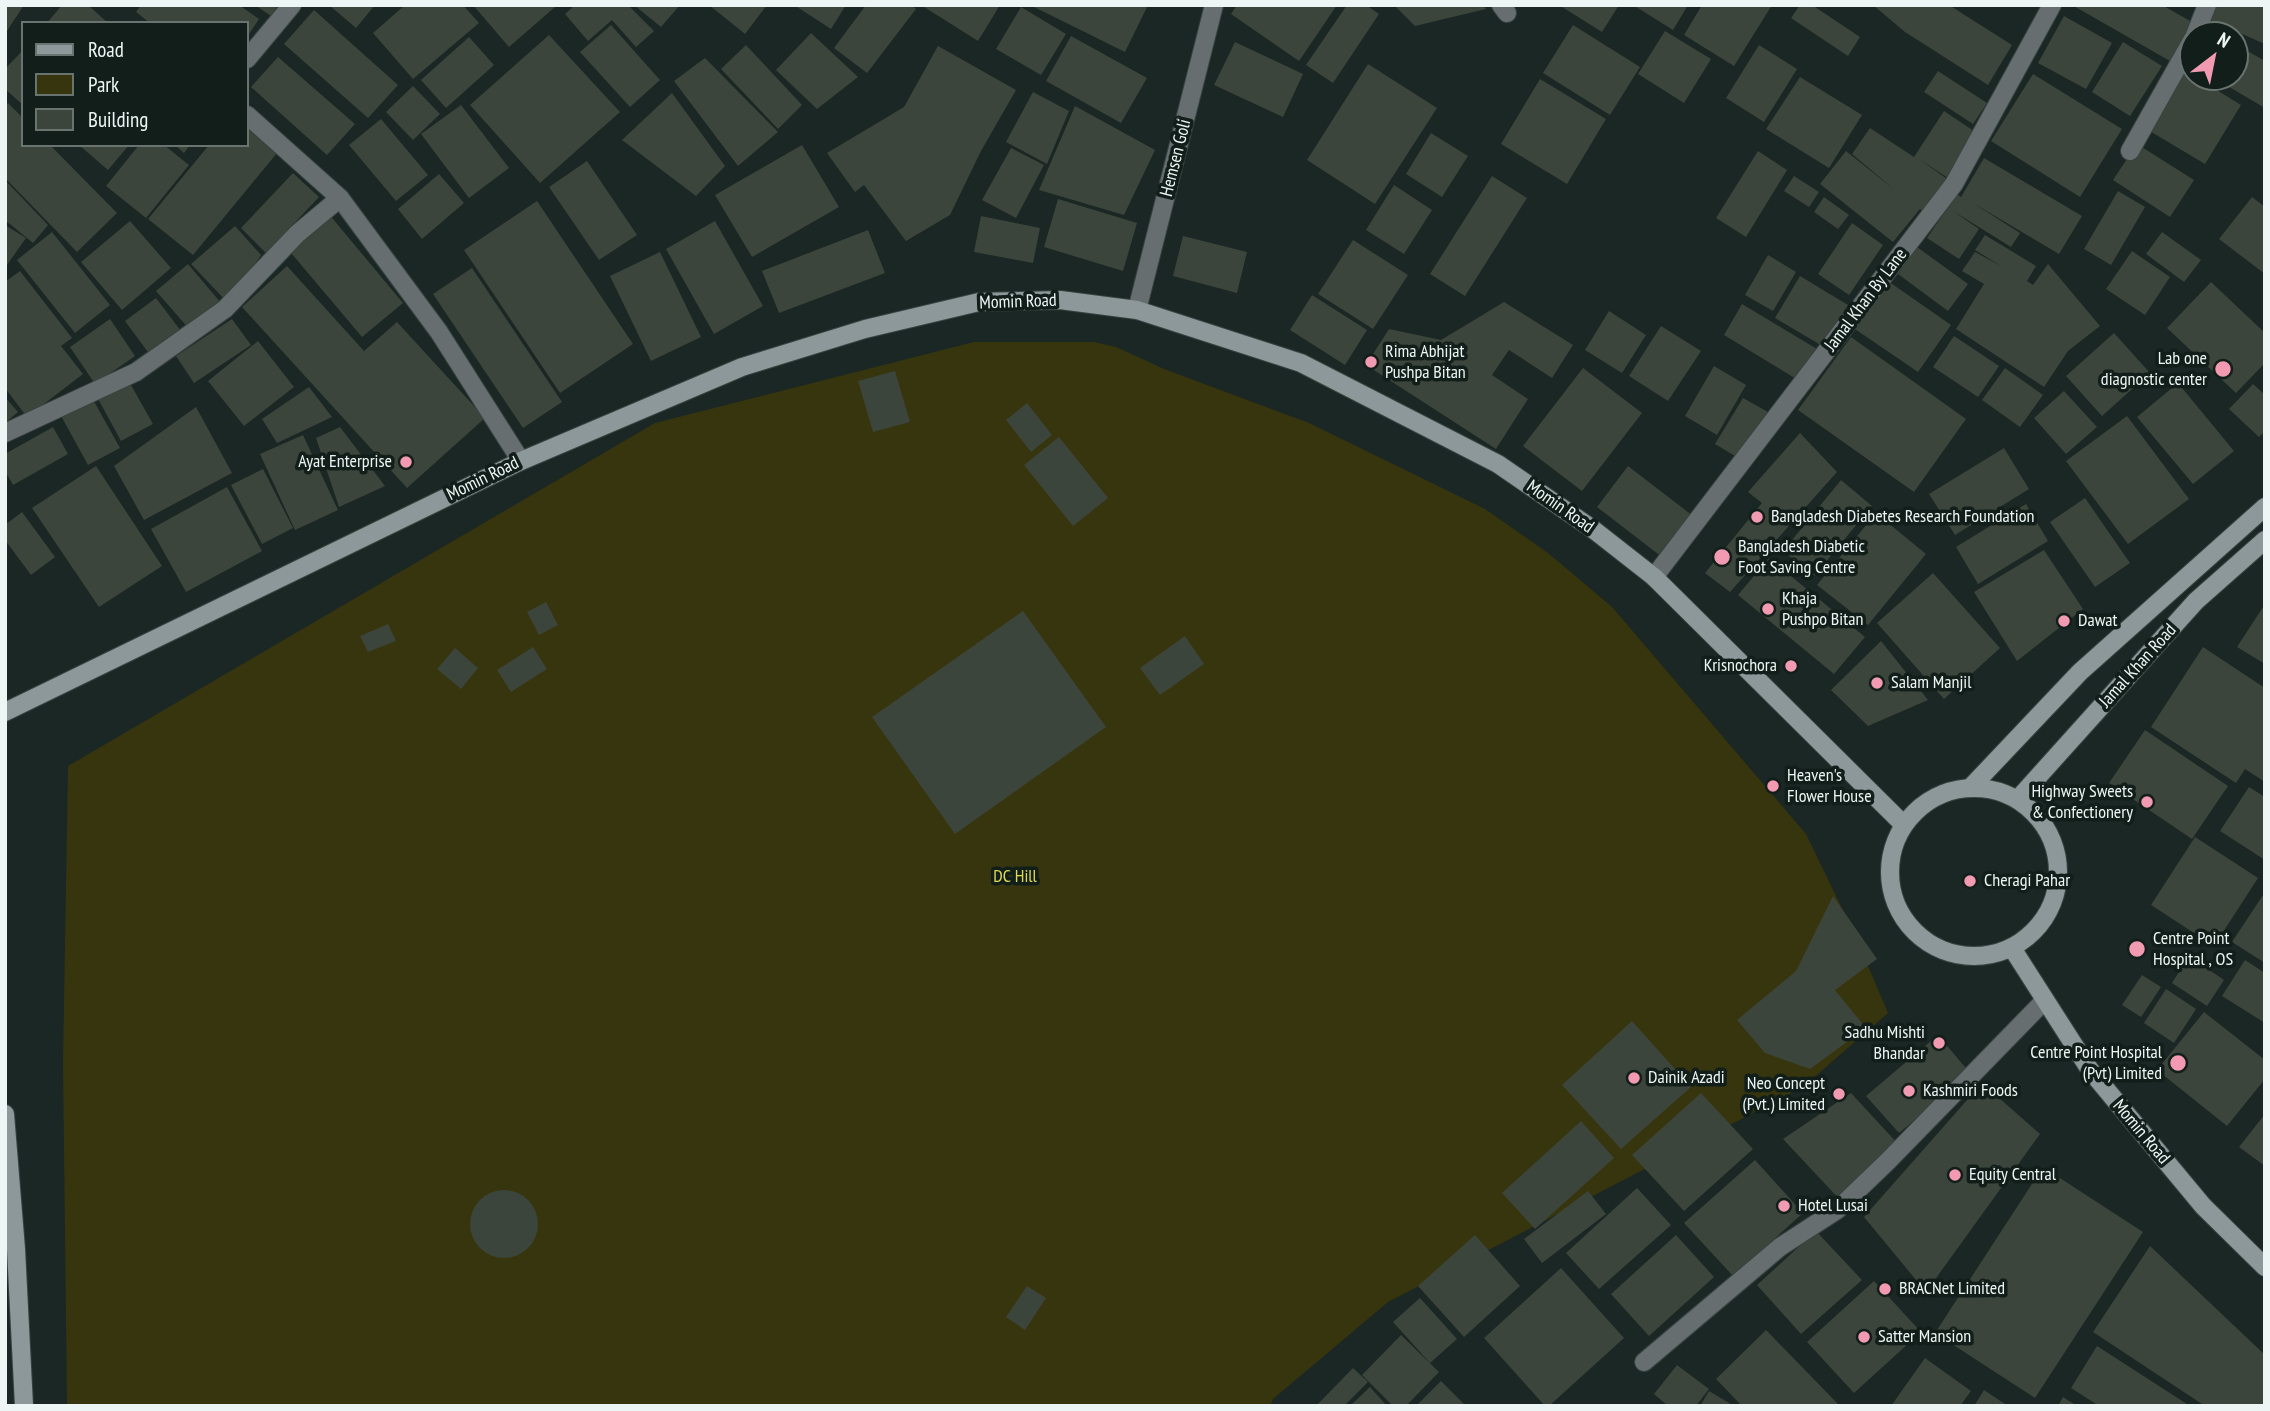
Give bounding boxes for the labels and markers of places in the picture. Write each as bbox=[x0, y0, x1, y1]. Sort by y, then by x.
place label: Rima Abhijat Pushpa Bitan bbox=[1385, 341, 1466, 384]
place label: Lab one diagnostic center bbox=[2101, 348, 2207, 390]
marker: Rima Abhijat Pushpa Bitan bbox=[1363, 354, 1379, 370]
marker: Lab one diagnostic center bbox=[2213, 359, 2233, 379]
place label: Ayat Enterprise bbox=[298, 451, 392, 473]
marker: Ayat Enterprise bbox=[398, 454, 414, 470]
place label: Bangladesh Diabetes Research Foundation bbox=[1771, 506, 2034, 528]
marker: Bangladesh Diabetes Research Foundation bbox=[1749, 509, 1765, 525]
place label: Bangladesh Diabetic Foot Saving Centre bbox=[1738, 536, 1865, 578]
marker: Bangladesh Diabetic Foot Saving Centre bbox=[1712, 547, 1732, 567]
place label: Khaja Pushpo Bitan bbox=[1782, 588, 1863, 630]
marker: Khaja Pushpo Bitan bbox=[1760, 601, 1776, 617]
place label: Dawat bbox=[2078, 610, 2117, 632]
marker: Dawat bbox=[2056, 613, 2072, 629]
place label: Krisnochora bbox=[1704, 655, 1777, 677]
marker: Krisnochora bbox=[1783, 658, 1799, 674]
place label: Salam Manjil bbox=[1891, 672, 1971, 694]
marker: Salam Manjil bbox=[1869, 675, 1885, 691]
place label: Heaven's Flower House bbox=[1787, 765, 1872, 808]
marker: Heaven's Flower House bbox=[1765, 778, 1781, 794]
place label: Highway Sweets & Confectionery bbox=[2031, 781, 2133, 824]
marker: Highway Sweets & Confectionery bbox=[2139, 794, 2155, 810]
place label: Cheragi Pahar bbox=[1984, 870, 2070, 892]
marker: Cheragi Pahar bbox=[1962, 873, 1978, 889]
place label: Centre Point Hospital , OS bbox=[2153, 928, 2233, 970]
marker: Centre Point Hospital , OS bbox=[2127, 939, 2147, 959]
place label: Sadhu Mishti Bhandar bbox=[1845, 1022, 1925, 1064]
marker: Sadhu Mishti Bhandar bbox=[1931, 1035, 1947, 1051]
place label: Centre Point Hospital (Pvt) Limited bbox=[2030, 1042, 2162, 1084]
marker: Centre Point Hospital (Pvt) Limited bbox=[2168, 1053, 2188, 1073]
place label: Dainik Azadi bbox=[1648, 1067, 1725, 1089]
marker: Dainik Azadi bbox=[1626, 1070, 1642, 1086]
place label: Neo Concept (Pvt.) Limited bbox=[1743, 1073, 1825, 1116]
place label: Kashmiri Foods bbox=[1923, 1080, 2018, 1102]
marker: Kashmiri Foods bbox=[1901, 1083, 1917, 1099]
marker: Neo Concept (Pvt.) Limited bbox=[1831, 1086, 1847, 1102]
place label: Equity Central bbox=[1969, 1164, 2056, 1186]
marker: Equity Central bbox=[1947, 1167, 1963, 1183]
place label: Hotel Lusai bbox=[1798, 1195, 1868, 1217]
marker: Hotel Lusai bbox=[1776, 1198, 1792, 1214]
place label: BRACNet Limited bbox=[1899, 1278, 2005, 1300]
marker: BRACNet Limited bbox=[1877, 1281, 1893, 1297]
place label: Satter Mansion bbox=[1878, 1326, 1971, 1348]
marker: Satter Mansion bbox=[1856, 1329, 1872, 1345]

